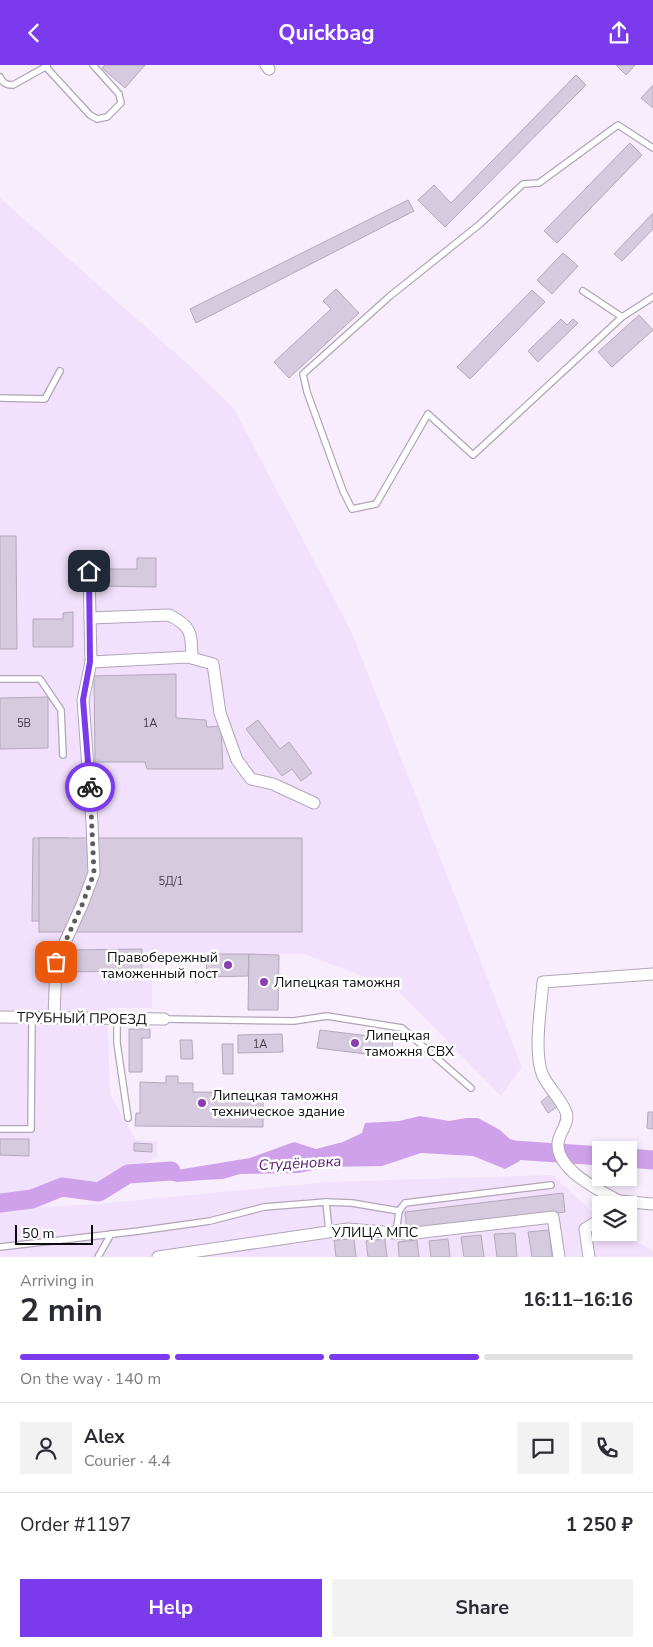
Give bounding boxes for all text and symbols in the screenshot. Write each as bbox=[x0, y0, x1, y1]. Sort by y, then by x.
text: Quickbag bbox=[278, 18, 375, 48]
icon: back bbox=[20, 19, 48, 47]
icon: share bbox=[605, 19, 633, 47]
pin bbox=[68, 550, 110, 592]
icon: home bbox=[75, 557, 103, 585]
house number: 5В bbox=[17, 716, 31, 731]
house number: 1А bbox=[143, 716, 157, 731]
courier bbox=[65, 762, 115, 812]
icon: bike bbox=[76, 773, 104, 801]
house number: 5Д/1 bbox=[159, 874, 183, 889]
pin bbox=[35, 941, 77, 983]
icon: bag bbox=[42, 948, 70, 976]
place label: Правобережный таможенный пост bbox=[101, 948, 219, 983]
marker: Правобережный таможенный пост bbox=[222, 959, 234, 971]
place label: Липецкая таможня bbox=[274, 973, 400, 992]
marker: Липецкая таможня bbox=[258, 976, 270, 988]
street label: ТРУБНЫЙ ПРОЕЗД bbox=[17, 1008, 147, 1029]
place label: Липецкая таможня СВХ bbox=[365, 1026, 454, 1061]
house number: 1А bbox=[253, 1037, 267, 1052]
marker: Липецкая таможня СВХ bbox=[349, 1037, 361, 1049]
place label: Липецкая таможня техническое здание bbox=[212, 1086, 345, 1121]
marker: Липецкая таможня техническое здание bbox=[196, 1097, 208, 1109]
map controls bbox=[592, 1141, 637, 1241]
button: locate bbox=[592, 1141, 637, 1186]
water label: Студёновка bbox=[258, 1151, 342, 1175]
button: layers bbox=[592, 1196, 637, 1241]
scale bar bbox=[15, 1222, 92, 1245]
street label: УЛИЦА МПС bbox=[331, 1223, 418, 1242]
text: 50 m bbox=[22, 1224, 54, 1243]
text: Arriving in bbox=[20, 1270, 94, 1292]
text: 16:11–16:16 bbox=[523, 1287, 633, 1313]
text: 2 min bbox=[20, 1289, 103, 1332]
text: On the way · 140 m bbox=[20, 1368, 161, 1390]
button: person bbox=[20, 1422, 72, 1474]
button: chat bbox=[517, 1422, 569, 1474]
button: phone bbox=[581, 1422, 633, 1474]
text: Alex bbox=[84, 1424, 125, 1450]
text: Courier · 4.4 bbox=[84, 1450, 170, 1472]
text: Order #1197 bbox=[20, 1512, 131, 1538]
text: 1 250 ₽ bbox=[566, 1512, 633, 1538]
button: Help bbox=[20, 1579, 322, 1637]
button: Share bbox=[332, 1579, 633, 1637]

